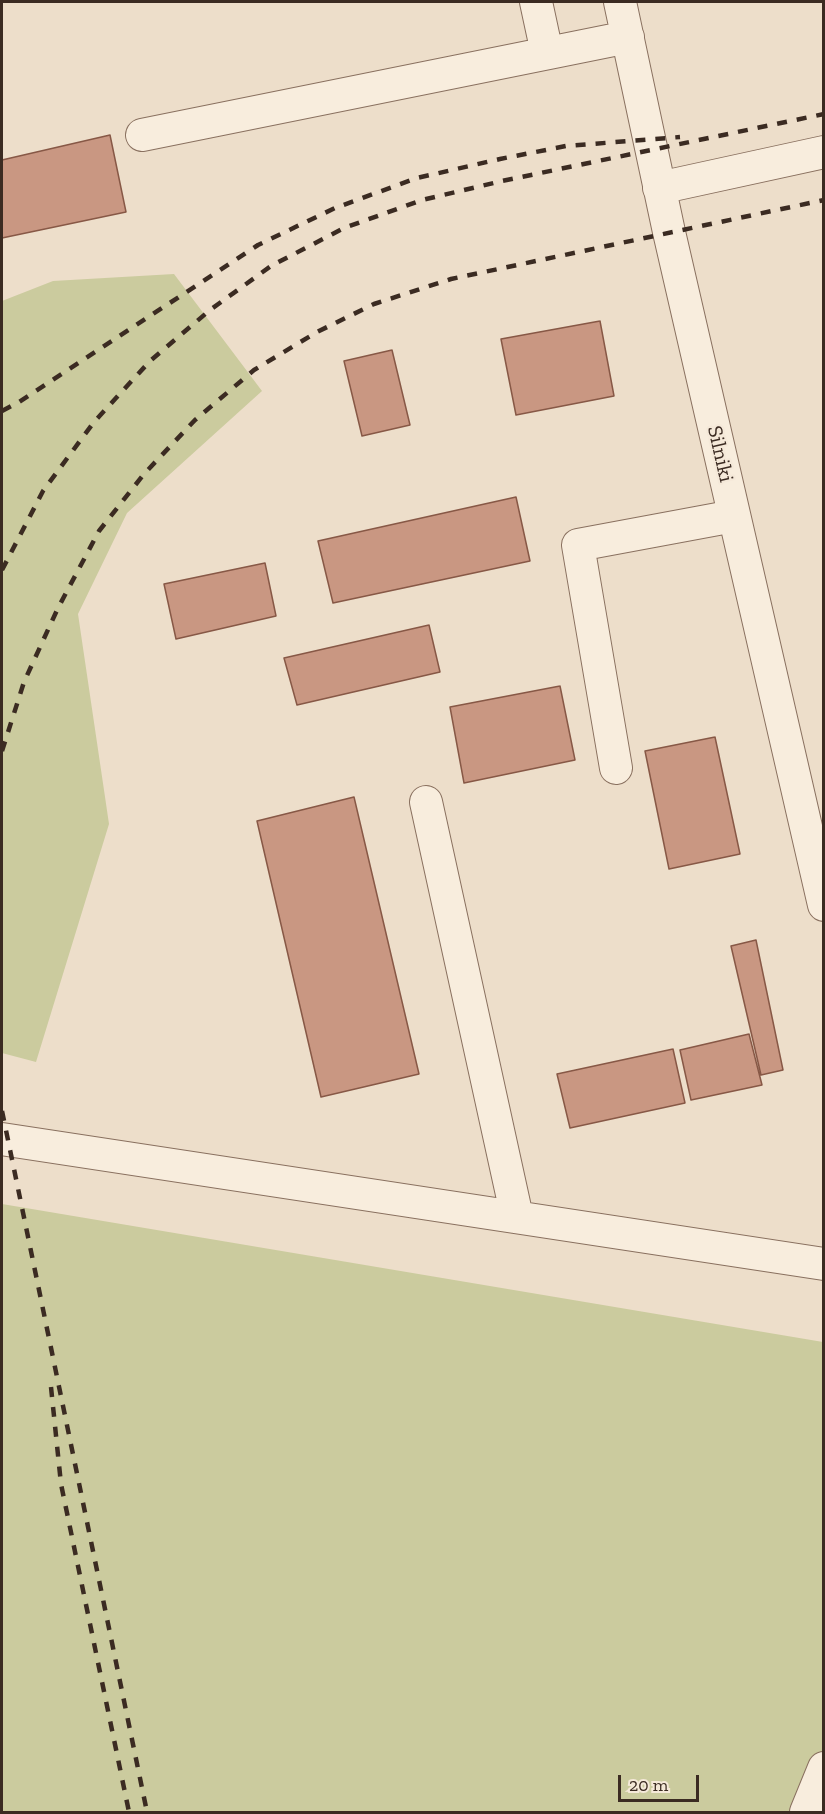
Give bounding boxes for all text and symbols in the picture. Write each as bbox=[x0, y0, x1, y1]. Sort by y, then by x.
street label: Silniki bbox=[701, 423, 739, 485]
scale bar bbox=[621, 1763, 702, 1801]
text: 20 m bbox=[629, 1774, 668, 1796]

